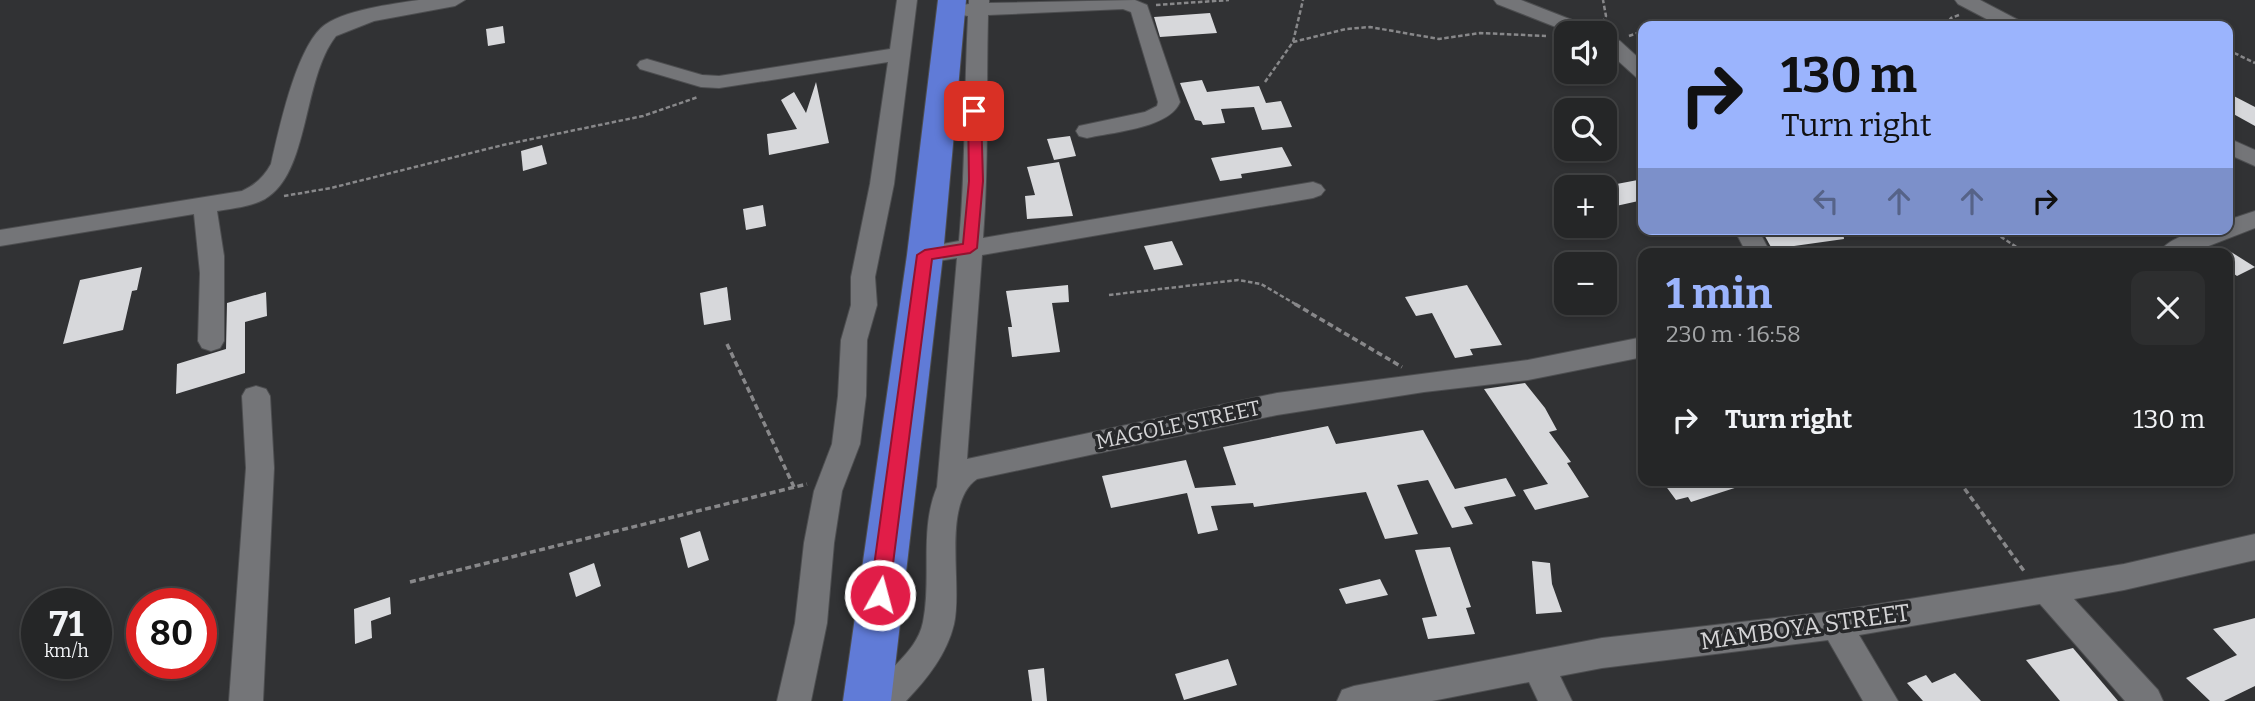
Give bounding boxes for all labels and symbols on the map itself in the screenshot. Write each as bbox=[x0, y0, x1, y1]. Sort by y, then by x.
pin bbox=[944, 81, 1004, 141]
street label: MAGOLE STREET bbox=[1093, 395, 1263, 455]
position arrow bbox=[843, 558, 917, 632]
speed limit sign: 80 bbox=[126, 588, 217, 679]
street label: MAMBOYA STREET bbox=[1698, 598, 1912, 656]

